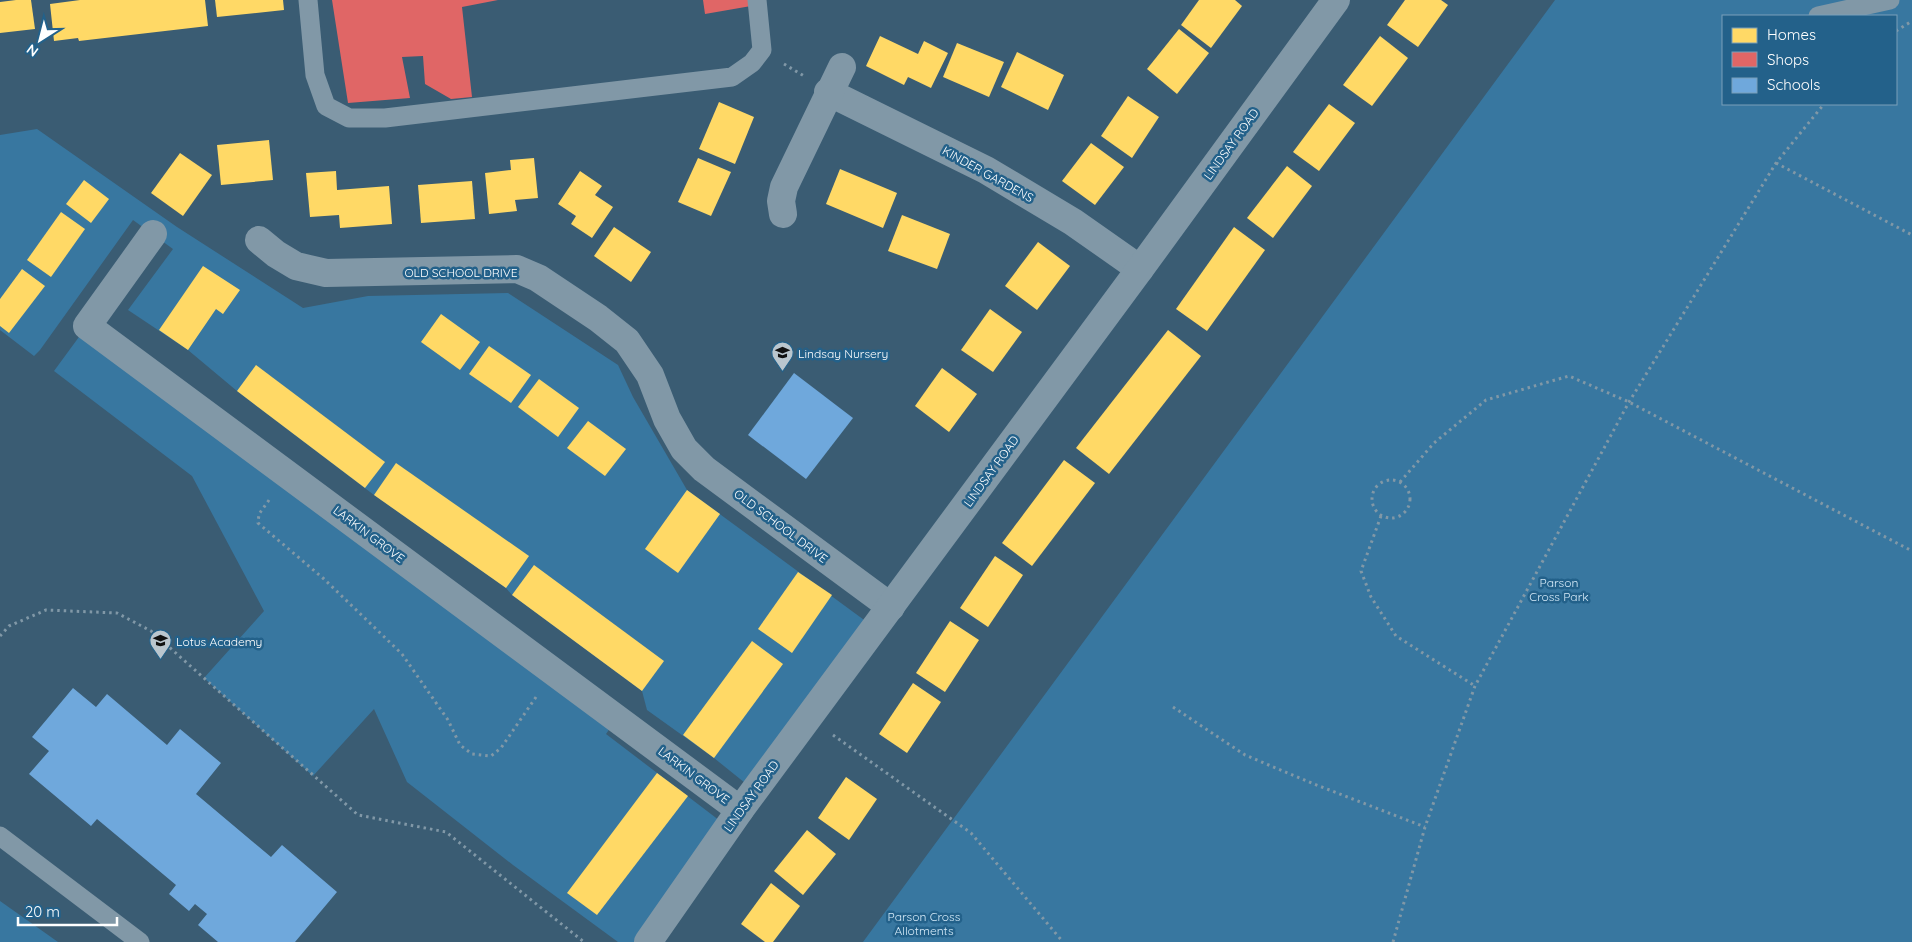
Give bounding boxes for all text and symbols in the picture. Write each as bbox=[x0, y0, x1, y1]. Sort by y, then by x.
north arrow bbox=[15, 15, 65, 65]
legend bbox=[1722, 15, 1897, 105]
text: Homes bbox=[1767, 25, 1816, 44]
text: N bbox=[23, 40, 42, 61]
text: Shops bbox=[1767, 50, 1809, 69]
text: Schools bbox=[1767, 75, 1820, 94]
street label: LINDSAY ROAD bbox=[1200, 105, 1262, 182]
street label: KINDER GARDENS bbox=[940, 143, 1036, 205]
street label: OLD SCHOOL DRIVE bbox=[404, 265, 518, 280]
school or university icon: Lindsay Nursery bbox=[770, 341, 794, 372]
place label: Lindsay Nursery bbox=[798, 346, 888, 361]
street label: LINDSAY ROAD bbox=[960, 432, 1022, 509]
street label: OLD SCHOOL DRIVE bbox=[731, 486, 831, 566]
street label: LARKIN GROVE bbox=[330, 502, 408, 566]
park label: Parson Cross Park bbox=[1529, 575, 1589, 604]
school or university icon: Lotus Academy bbox=[148, 629, 172, 660]
place label: Lotus Academy bbox=[176, 634, 262, 649]
street label: LARKIN GROVE bbox=[655, 743, 733, 807]
street label: LINDSAY ROAD bbox=[720, 757, 782, 834]
scale bar bbox=[18, 894, 116, 926]
text: 20 m bbox=[25, 902, 60, 921]
park label: Parson Cross Allotments bbox=[888, 909, 961, 938]

